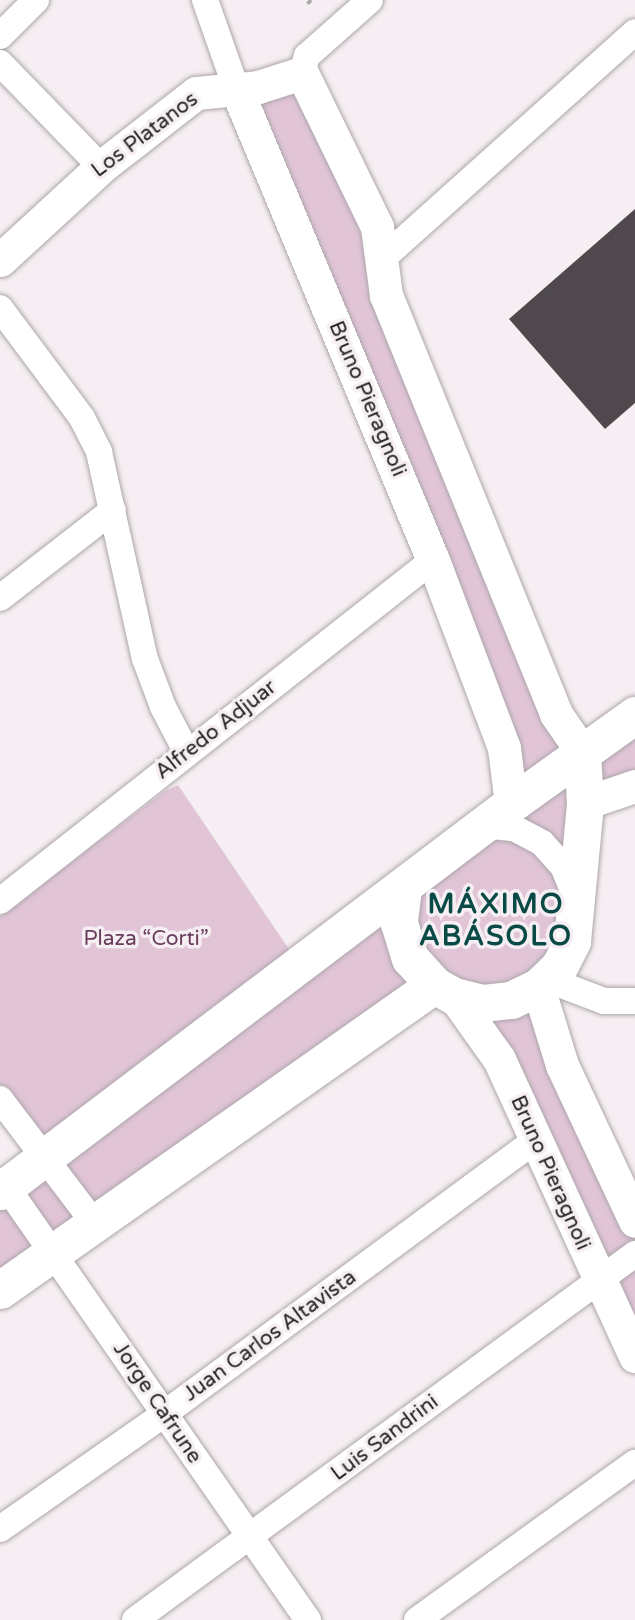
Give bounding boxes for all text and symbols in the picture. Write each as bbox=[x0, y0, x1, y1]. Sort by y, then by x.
street label: Los Platanos bbox=[87, 87, 203, 183]
street label: Bruno Pieragnoli bbox=[323, 317, 411, 481]
street label: Alfredo Adjuar bbox=[151, 675, 281, 785]
district label: MÁXIMO ABÁSOLO bbox=[420, 887, 572, 953]
park label: Plaza “Corti” bbox=[83, 926, 209, 952]
street label: Bruno Pieragnoli bbox=[505, 1092, 595, 1254]
street label: Juan Carlos Altavista bbox=[179, 1265, 361, 1407]
street label: Jorge Cafrune bbox=[107, 1338, 207, 1468]
street label: Luis Sandrini bbox=[326, 1390, 444, 1486]

